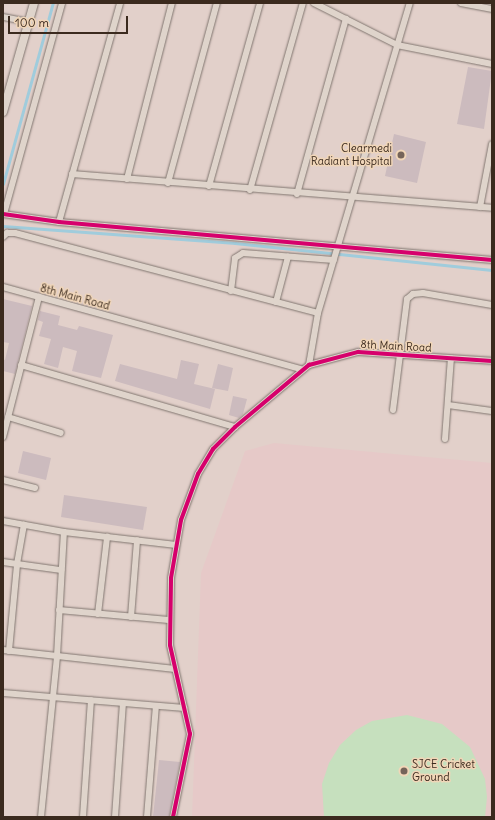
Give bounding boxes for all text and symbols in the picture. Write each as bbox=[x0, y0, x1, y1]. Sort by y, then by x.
scale bar bbox=[10, 8, 130, 34]
text: 100 m bbox=[15, 15, 49, 30]
place label: Clearmedi Radiant Hospital bbox=[311, 142, 392, 168]
marker: Clearmedi Radiant Hospital bbox=[395, 149, 407, 161]
street label: 8th Main Road bbox=[39, 281, 111, 313]
street label: 8th Main Road bbox=[360, 338, 432, 354]
place label: SJCE Cricket Ground bbox=[412, 758, 475, 784]
marker: SJCE Cricket Ground bbox=[399, 766, 409, 776]

